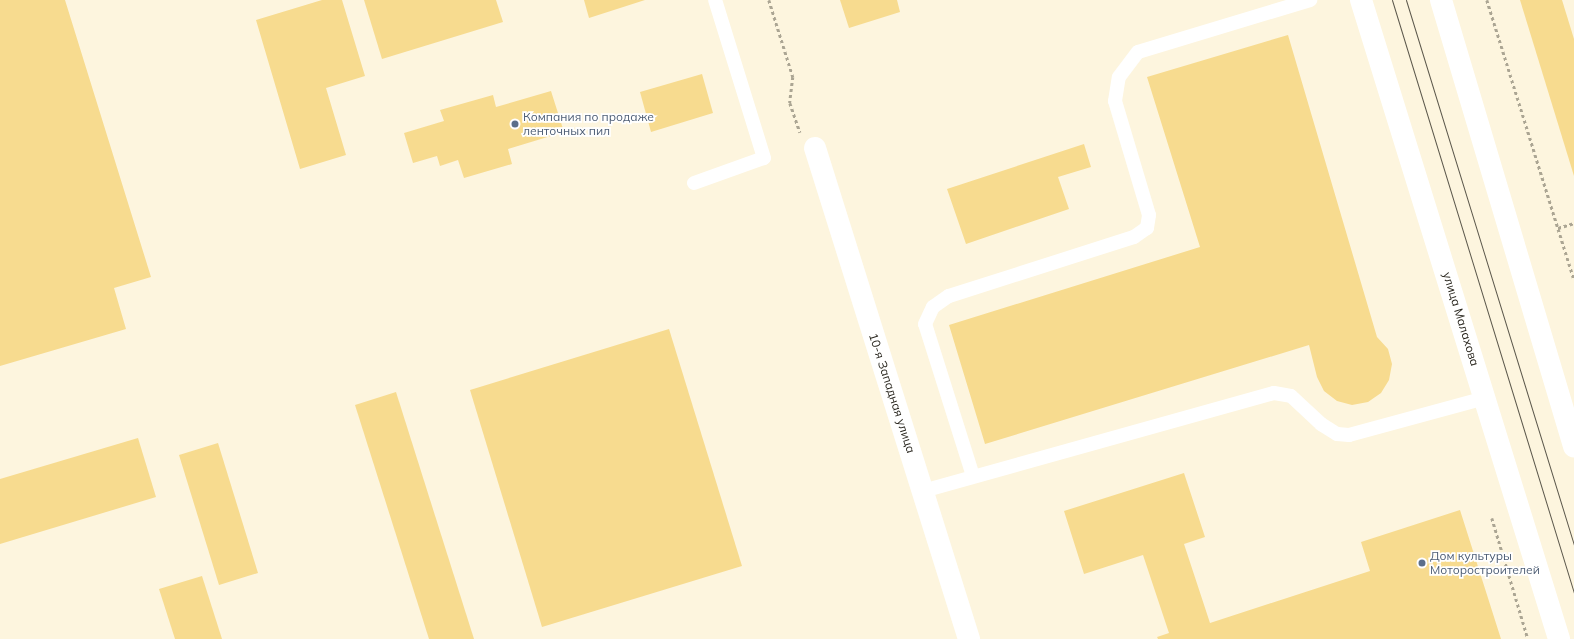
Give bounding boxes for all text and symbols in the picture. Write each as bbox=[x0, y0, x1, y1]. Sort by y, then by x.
place label: Компания по продаже ленточных пил bbox=[523, 110, 654, 138]
marker: Компания по продаже ленточных пил bbox=[510, 119, 520, 129]
street label: улица Малахова bbox=[1440, 270, 1482, 368]
street label: 10-я Западная улица bbox=[866, 331, 918, 455]
place label: Дом культуры Моторостроителей bbox=[1430, 549, 1540, 577]
marker: Дом культуры Моторостроителей bbox=[1417, 558, 1427, 568]

